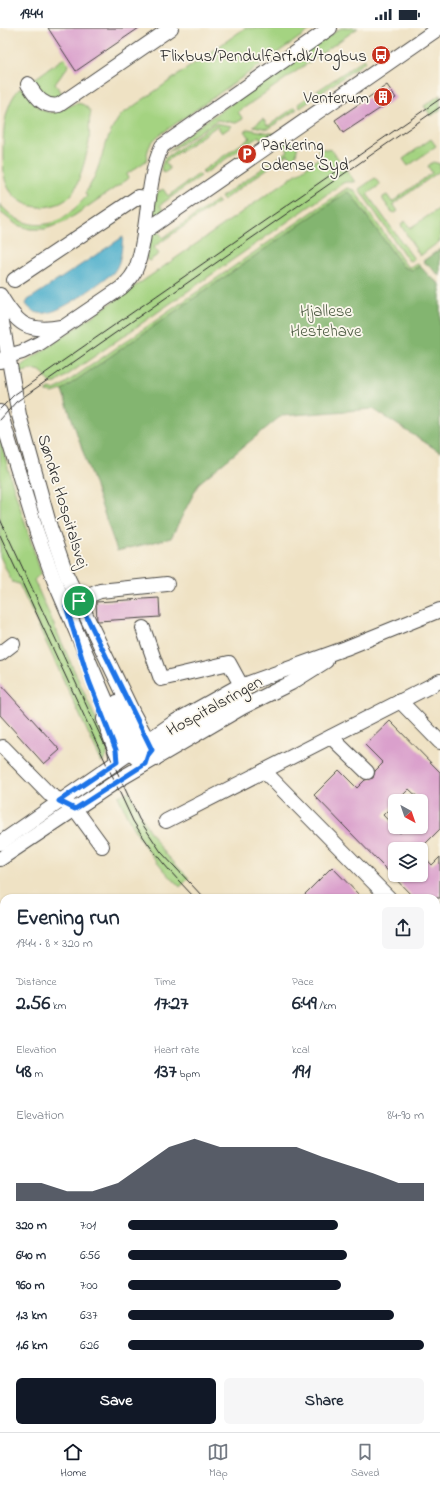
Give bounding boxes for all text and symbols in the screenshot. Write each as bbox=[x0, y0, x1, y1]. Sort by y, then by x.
text: 19:44 bbox=[20, 3, 43, 25]
place label: Flixbus/Pendulfart.dk/togbus bbox=[159, 44, 367, 71]
bus stop icon: Flixbus/Pendulfart.dk/togbus bbox=[370, 44, 392, 66]
place label: Venterum bbox=[303, 86, 369, 111]
building icon: Venterum bbox=[372, 86, 394, 108]
place label: Parkering Odense Syd bbox=[261, 133, 349, 179]
parking icon: Parkering Odense Syd bbox=[236, 143, 258, 165]
park label: Hjallese Hestehave bbox=[290, 299, 362, 344]
street label: Søndre Hospitalsvej bbox=[30, 431, 95, 572]
pin bbox=[62, 584, 96, 618]
icon: arrive bbox=[68, 590, 90, 612]
street label: Hospitalsringen bbox=[162, 670, 268, 745]
north arrow bbox=[388, 794, 428, 834]
map controls bbox=[388, 794, 428, 882]
button: layers bbox=[388, 842, 428, 882]
text: Evening run bbox=[16, 903, 120, 935]
button: share bbox=[382, 907, 424, 949]
text: 19:44 · 8 × 320 m bbox=[16, 934, 93, 953]
text: Distance bbox=[16, 974, 57, 990]
text: Time bbox=[154, 974, 176, 990]
text: Pace bbox=[292, 974, 313, 990]
text: 2.56 bbox=[16, 990, 50, 1019]
text: 17:27 bbox=[154, 990, 188, 1019]
text: 6:49 bbox=[292, 990, 317, 1019]
text: km bbox=[50, 998, 66, 1014]
text: /km bbox=[317, 998, 336, 1014]
text: Elevation bbox=[16, 1042, 56, 1058]
text: Heart rate bbox=[154, 1042, 199, 1058]
text: kcal bbox=[292, 1042, 310, 1058]
text: 48 bbox=[16, 1058, 32, 1087]
text: 137 bbox=[154, 1058, 177, 1087]
text: 191 bbox=[292, 1058, 311, 1087]
text: m bbox=[32, 1066, 43, 1082]
text: bpm bbox=[177, 1066, 200, 1082]
text: Elevation bbox=[16, 1106, 64, 1125]
text: 84–90 m bbox=[387, 1106, 424, 1125]
text: 320 m bbox=[16, 1216, 47, 1235]
text: 7:01 bbox=[80, 1216, 96, 1235]
text: 640 m bbox=[16, 1246, 46, 1265]
text: 6:56 bbox=[80, 1246, 100, 1265]
text: 960 m bbox=[16, 1276, 45, 1295]
text: 7:00 bbox=[80, 1276, 98, 1295]
text: 1.3 km bbox=[16, 1306, 47, 1325]
text: 6:37 bbox=[80, 1306, 98, 1325]
text: 1.6 km bbox=[16, 1336, 48, 1355]
text: 6:26 bbox=[80, 1336, 99, 1355]
button: Save bbox=[16, 1378, 216, 1424]
button: Share bbox=[224, 1378, 424, 1424]
tab: Home bbox=[61, 1441, 86, 1481]
tab: Map bbox=[207, 1441, 229, 1481]
tab: Saved bbox=[351, 1441, 379, 1481]

